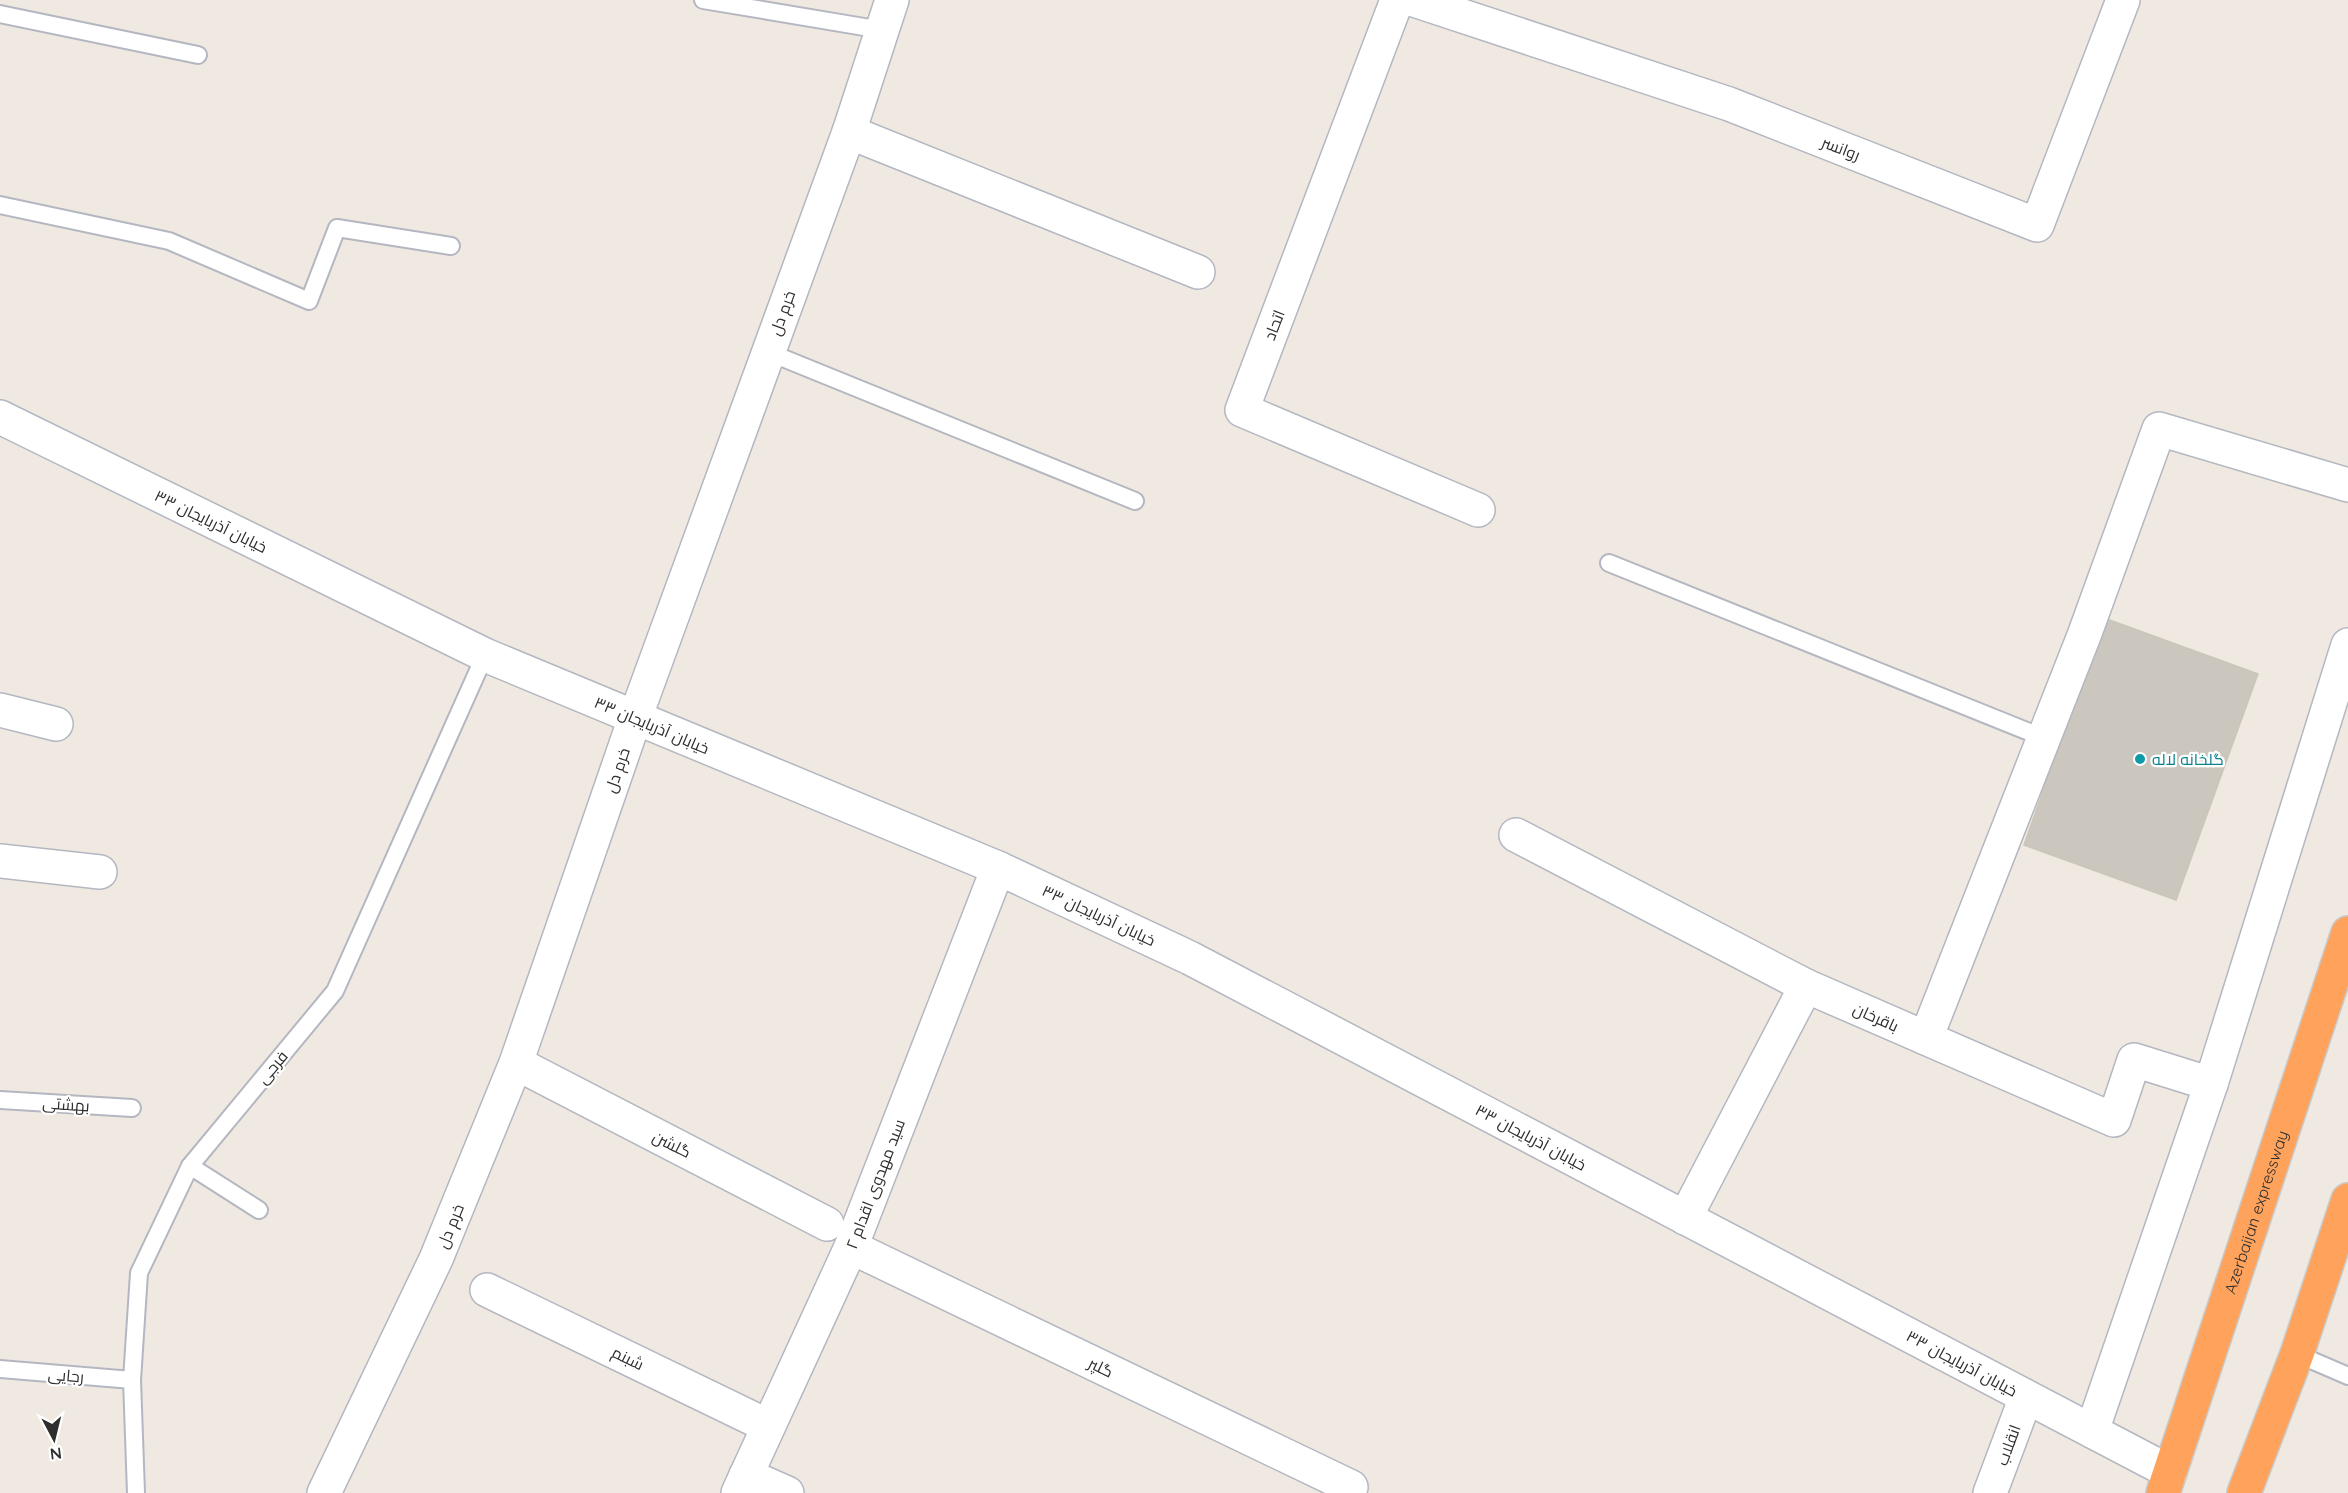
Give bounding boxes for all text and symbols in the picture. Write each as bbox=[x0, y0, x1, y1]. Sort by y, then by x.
street label: روانسر bbox=[1818, 131, 1863, 164]
street label: خرم دل bbox=[765, 288, 801, 339]
street label: اتحاد bbox=[1259, 307, 1289, 343]
street label: خیابان آذربایجان ۳۳ bbox=[151, 485, 271, 558]
street label: خیابان آذربایجان ۳۳ bbox=[591, 692, 712, 759]
street label: خرم دل bbox=[600, 745, 636, 796]
place label: گلخانه لاله bbox=[2152, 749, 2224, 769]
marker: گلخانه لاله bbox=[2133, 752, 2147, 766]
street label: خیابان آذربایجان ۳۳ bbox=[1039, 880, 1159, 951]
street label: باقرخان bbox=[1850, 998, 1902, 1037]
street label: فرجی bbox=[252, 1046, 292, 1088]
street label: بهشتی bbox=[42, 1092, 90, 1117]
street label: خیابان آذربایجان ۳۳ bbox=[1472, 1099, 1590, 1176]
street label: سید مهدوی اقدام ۲ bbox=[841, 1116, 911, 1252]
street label: گلشن bbox=[649, 1126, 695, 1163]
street label: Azerbaijan expressway bbox=[2220, 1128, 2292, 1296]
street label: خرم دل bbox=[432, 1201, 470, 1252]
street label: خیابان آذربایجان ۳۳ bbox=[1903, 1325, 2021, 1402]
street label: شبنم bbox=[608, 1342, 647, 1376]
street label: گلپر bbox=[1084, 1352, 1117, 1383]
street label: رجایی bbox=[47, 1363, 85, 1388]
north arrow bbox=[24, 1409, 84, 1469]
street label: انقلاب bbox=[1991, 1422, 2025, 1468]
text: N bbox=[49, 1443, 63, 1465]

